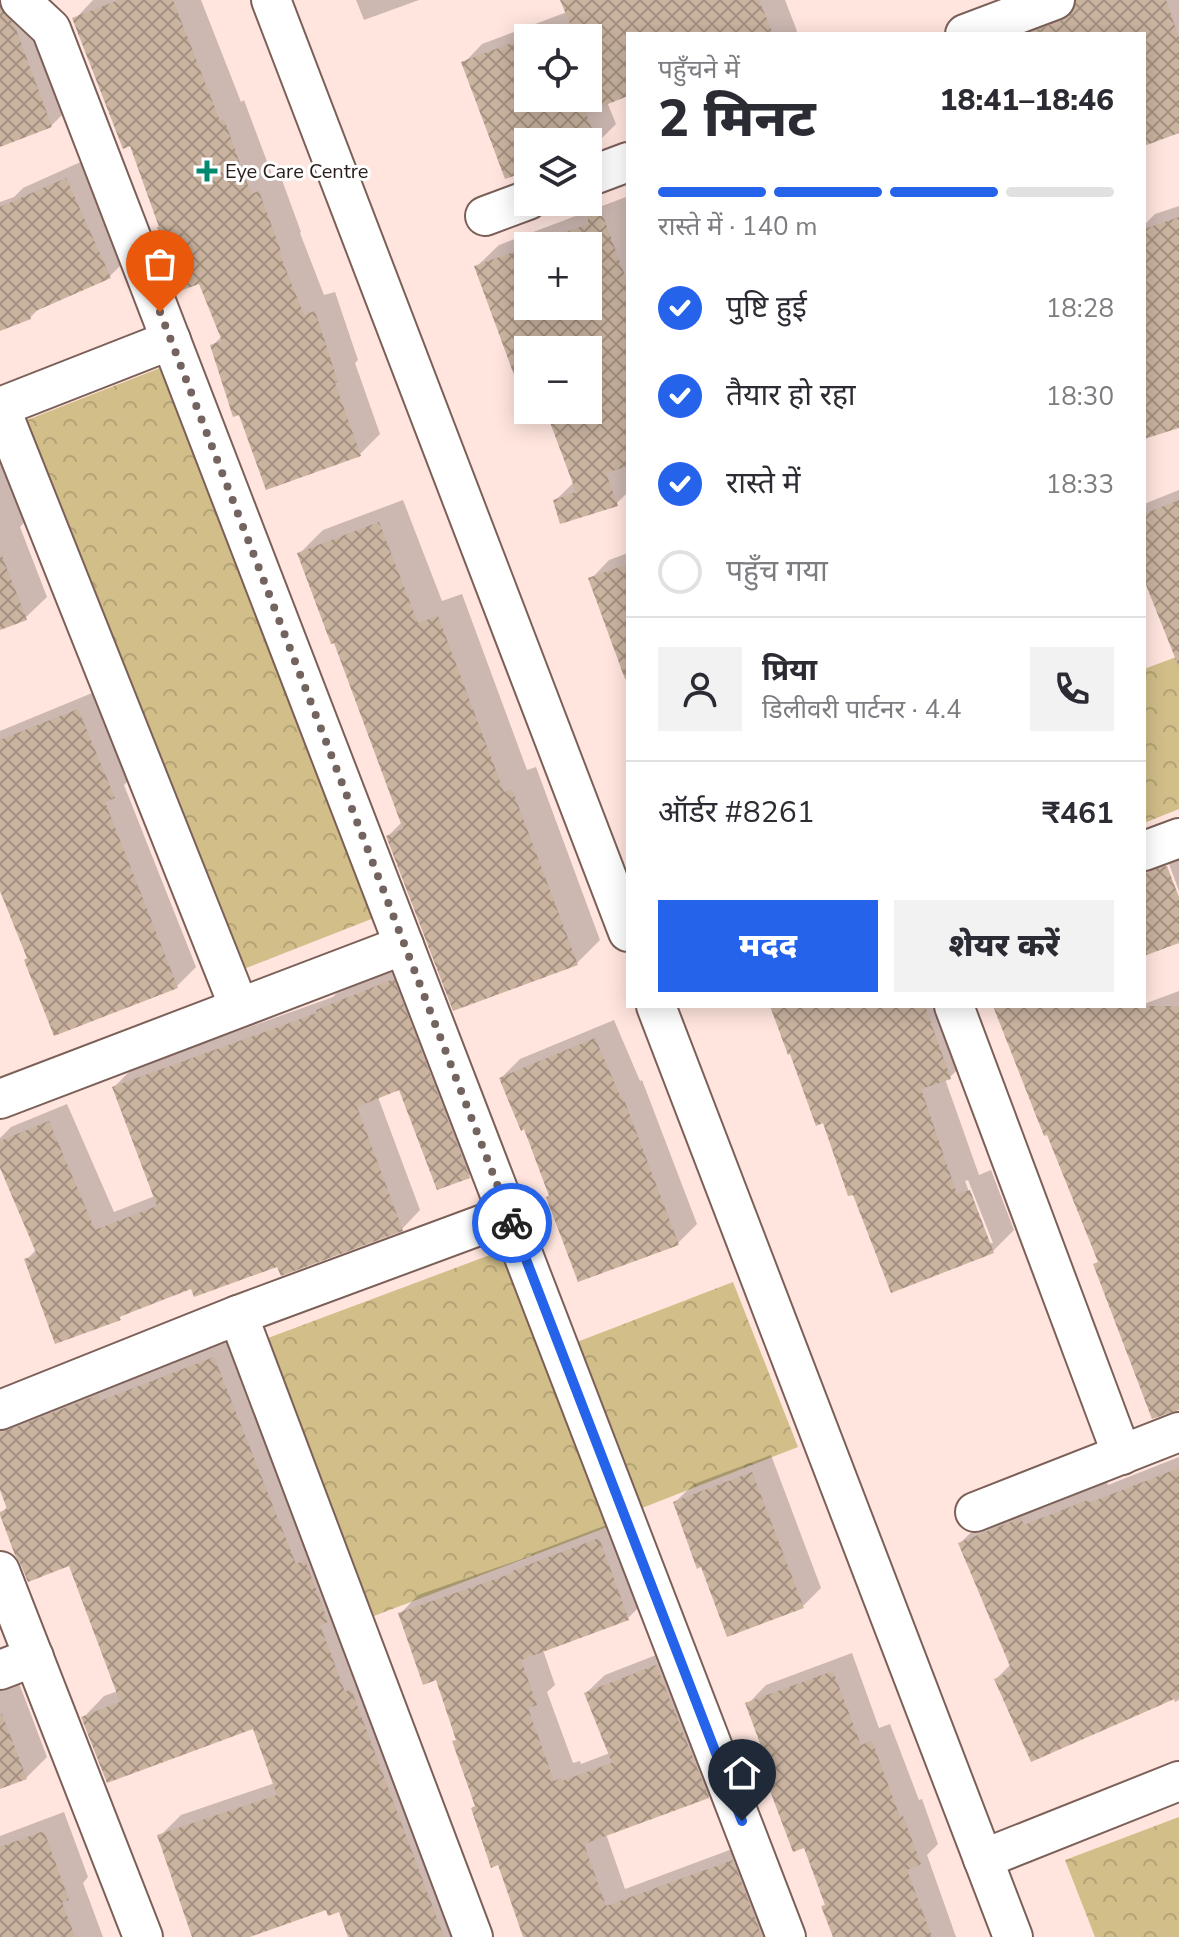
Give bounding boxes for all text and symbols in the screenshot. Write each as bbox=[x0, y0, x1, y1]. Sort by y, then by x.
map controls bbox=[514, 24, 602, 424]
button: locate bbox=[514, 24, 602, 112]
text: पहुँचने में bbox=[658, 52, 740, 87]
text: 18:41–18:46 bbox=[939, 80, 1114, 121]
text: 2 मिनट bbox=[658, 83, 816, 154]
button: layers bbox=[514, 128, 602, 216]
place label: Eye Care Centre bbox=[225, 158, 368, 185]
marker: Eye Care Centre bbox=[196, 160, 218, 182]
text: रास्ते में · 140 m bbox=[658, 209, 818, 244]
pin bbox=[126, 230, 194, 312]
button: + bbox=[514, 232, 602, 320]
icon: bag bbox=[138, 242, 182, 286]
icon: check bbox=[658, 286, 702, 330]
text: पुष्टि हुई bbox=[726, 287, 807, 328]
text: 18:28 bbox=[1046, 291, 1114, 326]
button: − bbox=[514, 336, 602, 424]
icon: check bbox=[658, 374, 702, 418]
text: तैयार हो रहा bbox=[726, 375, 856, 416]
text: 18:30 bbox=[1046, 379, 1114, 414]
icon: check bbox=[658, 462, 702, 506]
text: रास्ते में bbox=[726, 463, 800, 504]
text: 18:33 bbox=[1046, 467, 1114, 502]
text: पहुँच गया bbox=[726, 551, 828, 592]
button: person bbox=[658, 647, 742, 731]
button: phone bbox=[1030, 647, 1114, 731]
text: प्रिया bbox=[762, 650, 817, 691]
text: डिलीवरी पार्टनर · 4.4 bbox=[762, 692, 962, 727]
text: ऑर्डर #8261 bbox=[658, 792, 815, 833]
text: ₹461 bbox=[1042, 793, 1114, 834]
button: मदद bbox=[658, 900, 878, 992]
button: शेयर करें bbox=[894, 900, 1114, 992]
courier bbox=[472, 1183, 552, 1263]
icon: bike bbox=[490, 1201, 534, 1245]
pin bbox=[708, 1739, 776, 1821]
icon: home bbox=[720, 1751, 764, 1795]

